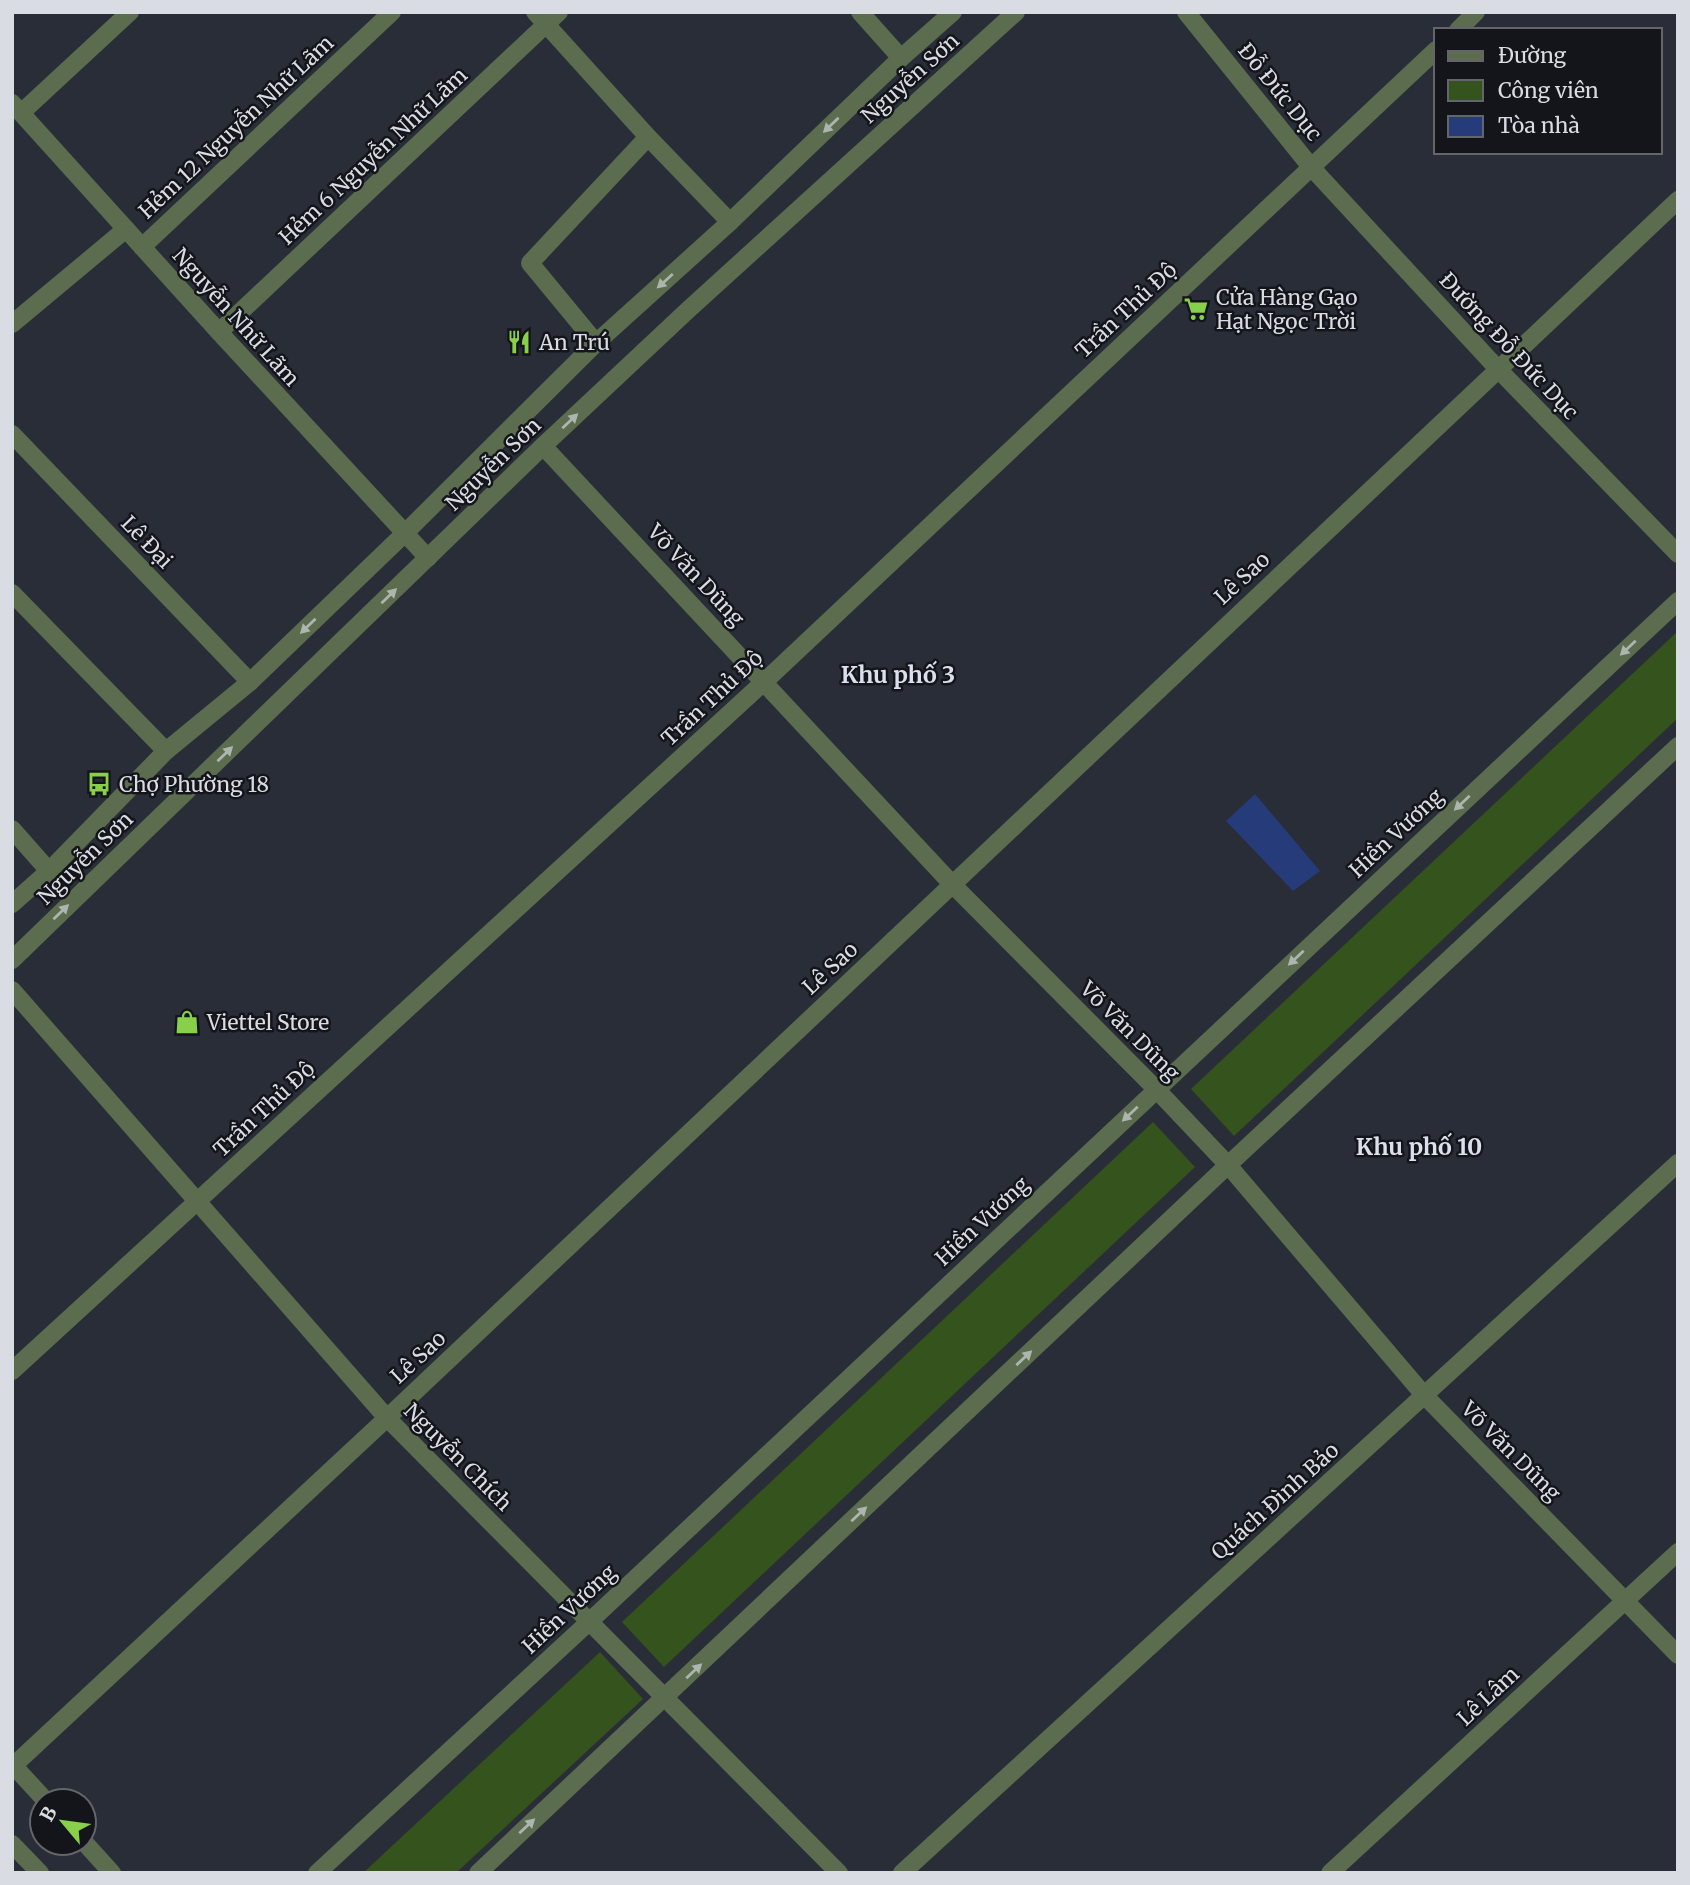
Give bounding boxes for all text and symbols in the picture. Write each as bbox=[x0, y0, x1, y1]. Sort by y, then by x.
street label: Nguyễn Sơn bbox=[855, 26, 965, 129]
legend bbox=[1434, 28, 1662, 154]
street label: Hẻm 12 Nguyễn Nhữ Lãm bbox=[132, 29, 339, 224]
street label: Đỗ Đức Dục bbox=[1232, 37, 1328, 146]
text: Đường bbox=[1498, 42, 1567, 69]
street label: Hẻm 6 Nguyễn Nhữ Lãm bbox=[272, 61, 473, 250]
text: Công viên bbox=[1498, 77, 1599, 104]
text: Tòa nhà bbox=[1498, 112, 1580, 139]
one-way arrow bbox=[823, 117, 840, 133]
street label: Nguyễn Nhữ Lãm bbox=[167, 242, 306, 392]
street label: Trần Thủ Độ bbox=[1070, 256, 1182, 364]
street label: Đường Đỗ Đức Dục bbox=[1434, 266, 1585, 425]
one-way arrow bbox=[656, 273, 674, 289]
place label: Cửa Hàng Gạo Hạt Ngọc Trời bbox=[1216, 284, 1357, 335]
supermarket icon: Cửa Hàng Gạo Hạt Ngọc Trời bbox=[1182, 295, 1210, 323]
restaurant icon: An Trú bbox=[505, 328, 533, 356]
place label: An Trú bbox=[538, 329, 610, 356]
street label: Nguyễn Sơn bbox=[439, 411, 546, 516]
one-way arrow bbox=[561, 413, 579, 429]
street label: Lê Đại bbox=[115, 510, 179, 574]
street label: Võ Văn Dũng bbox=[641, 518, 750, 632]
street label: Lê Sao bbox=[1209, 546, 1275, 610]
one-way arrow bbox=[380, 589, 397, 605]
one-way arrow bbox=[299, 618, 316, 635]
one-way arrow bbox=[1620, 639, 1637, 655]
street label: Trần Thủ Độ bbox=[656, 644, 768, 752]
district label: Khu phố 3 bbox=[841, 660, 955, 689]
one-way arrow bbox=[216, 747, 233, 763]
bus stop icon: Chợ Phường 18 bbox=[85, 770, 113, 798]
place label: Chợ Phường 18 bbox=[119, 771, 269, 798]
street label: Hiền Vương bbox=[1343, 782, 1449, 883]
one-way arrow bbox=[1453, 795, 1471, 811]
street label: Nguyễn Sơn bbox=[31, 805, 138, 910]
one-way arrow bbox=[53, 904, 70, 921]
street label: Lê Sao bbox=[797, 936, 863, 1000]
one-way arrow bbox=[1288, 950, 1305, 966]
street label: Võ Văn Dũng bbox=[1074, 975, 1186, 1087]
shop icon: Viettel Store bbox=[173, 1008, 201, 1036]
place label: Viettel Store bbox=[206, 1009, 329, 1036]
street label: Trần Thủ Độ bbox=[208, 1055, 320, 1163]
one-way arrow bbox=[1121, 1106, 1139, 1122]
district label: Khu phố 10 bbox=[1356, 1132, 1482, 1161]
street label: Hiền Vương bbox=[929, 1170, 1035, 1271]
street label: Lê Sao bbox=[385, 1325, 451, 1389]
one-way arrow bbox=[1015, 1350, 1032, 1366]
street label: Võ Văn Dũng bbox=[1455, 1395, 1567, 1507]
street label: Nguyễn Chích bbox=[398, 1397, 518, 1517]
street label: Quách Đình Bảo bbox=[1206, 1437, 1344, 1565]
one-way arrow bbox=[850, 1507, 867, 1523]
street label: Hiền Vương bbox=[516, 1558, 622, 1659]
street label: Lê Lâm bbox=[1451, 1660, 1525, 1731]
one-way arrow bbox=[685, 1663, 702, 1679]
north arrow bbox=[28, 1787, 98, 1857]
text: B bbox=[34, 1802, 62, 1825]
one-way arrow bbox=[518, 1819, 535, 1835]

